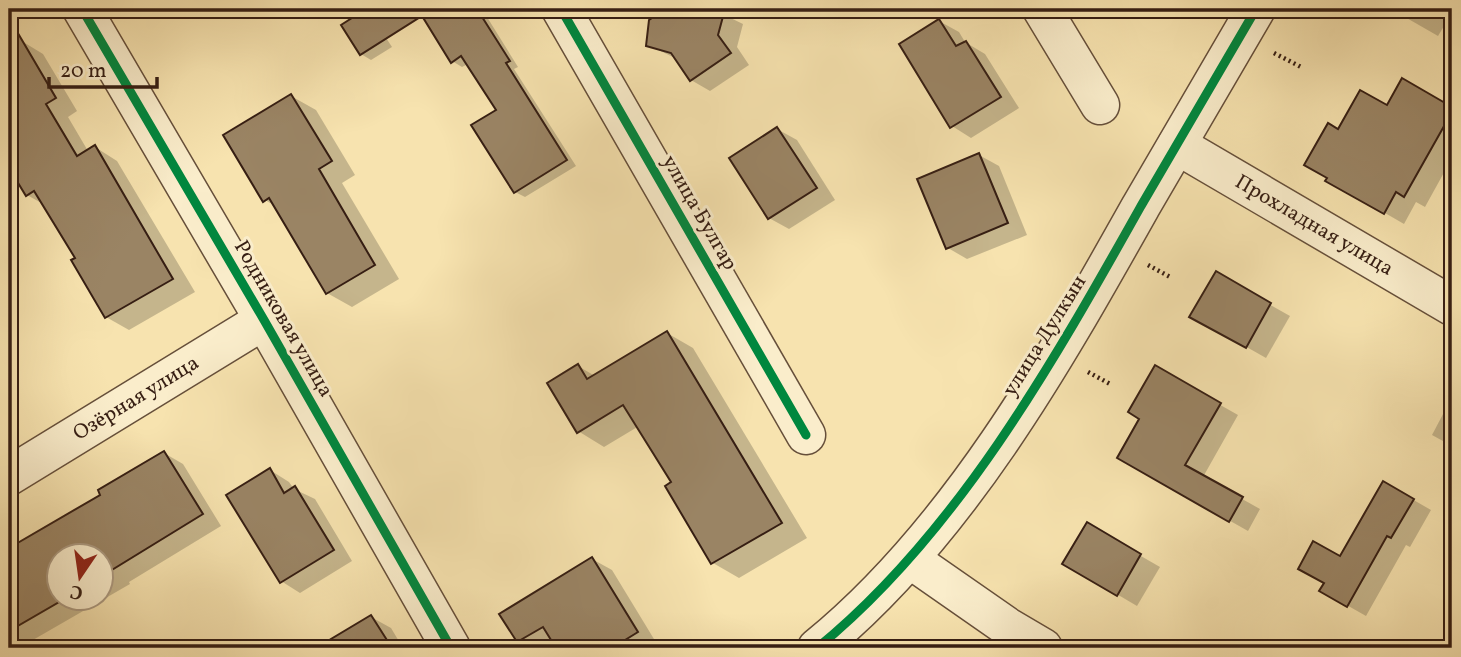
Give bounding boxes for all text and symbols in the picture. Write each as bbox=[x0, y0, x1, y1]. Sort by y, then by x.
scale bar bbox=[49, 46, 158, 90]
text: 20 m bbox=[60, 57, 106, 86]
street label: улица Булгар bbox=[654, 150, 744, 276]
street label: Прохладная улица bbox=[1229, 167, 1399, 283]
street label: Родниковая улица bbox=[226, 235, 340, 403]
street label: улица Дулкын bbox=[996, 270, 1094, 402]
street label: Озёрная улица bbox=[68, 349, 205, 448]
north arrow bbox=[46, 542, 116, 612]
text: С bbox=[68, 578, 86, 606]

